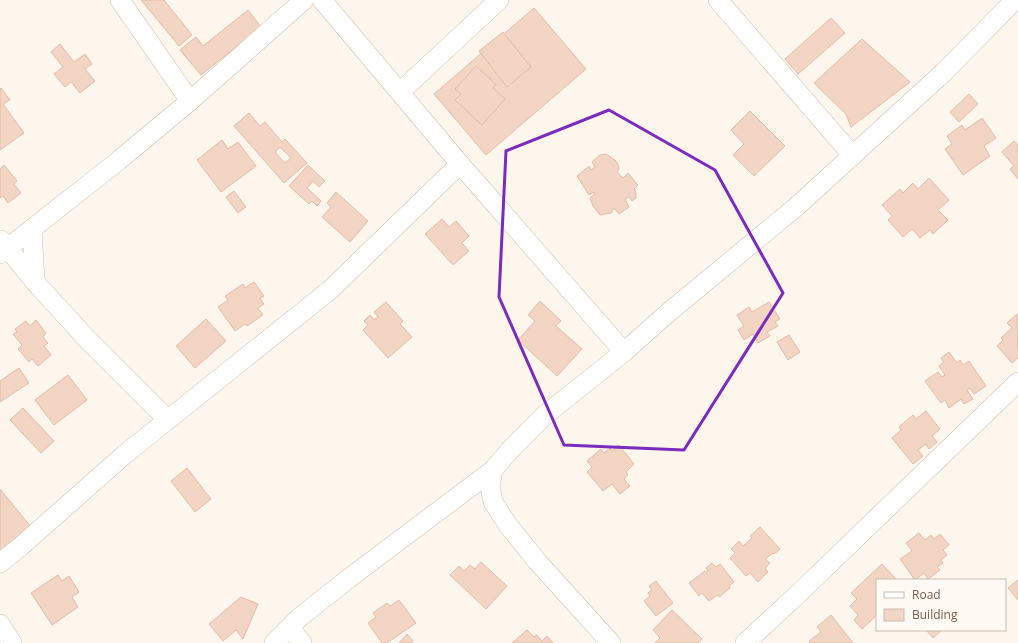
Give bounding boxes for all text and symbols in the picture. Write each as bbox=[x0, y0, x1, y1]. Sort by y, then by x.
legend bbox=[876, 579, 1006, 631]
text: Road bbox=[912, 586, 941, 603]
text: Building bbox=[912, 606, 958, 623]

